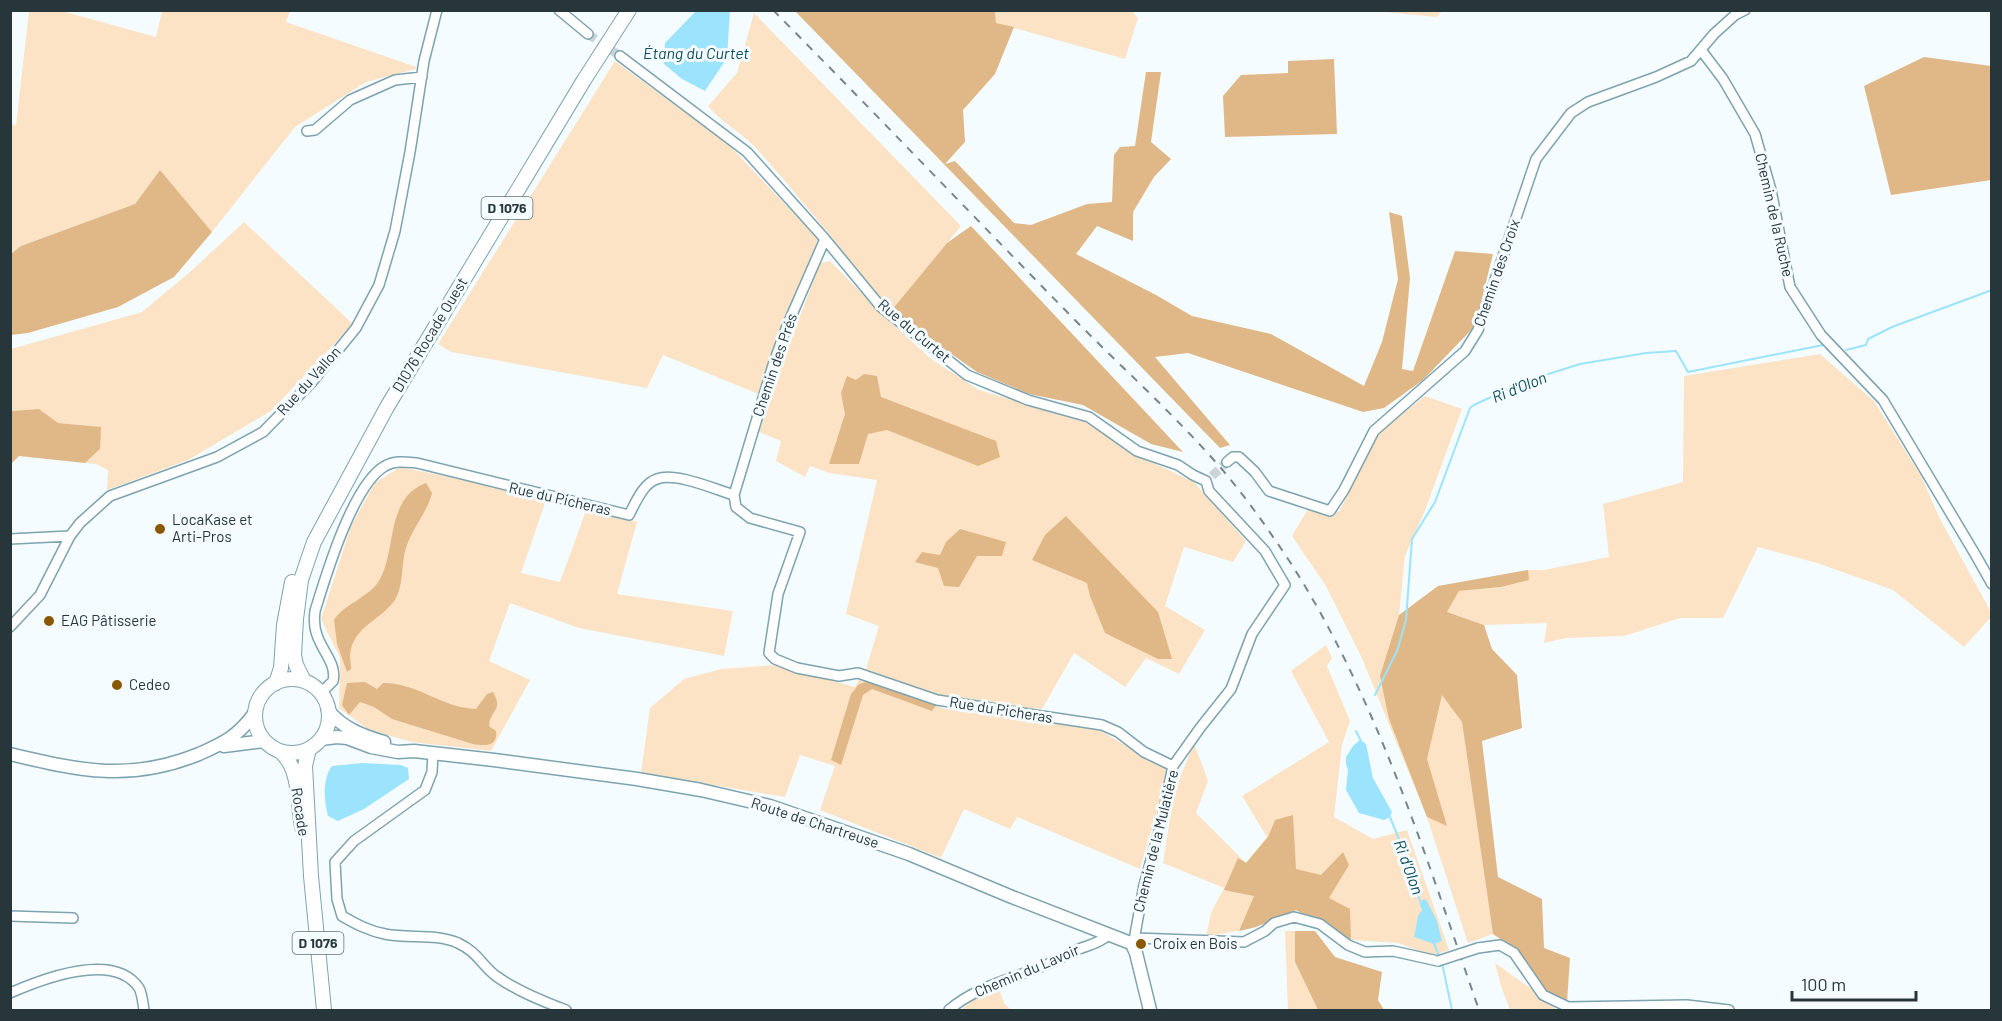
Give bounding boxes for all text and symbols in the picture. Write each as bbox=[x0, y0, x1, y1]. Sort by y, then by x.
water label: Étang du Curtet bbox=[643, 43, 749, 62]
street label: Chemin de la Ruche bbox=[1752, 151, 1798, 279]
road number: D 1076 bbox=[482, 197, 532, 219]
street label: Chemin des Croix bbox=[1469, 217, 1523, 329]
street label: D1076 Rocade Ouest bbox=[388, 274, 471, 395]
street label: Rue du Curtet bbox=[875, 295, 954, 366]
street label: Chemin des Prés bbox=[748, 311, 800, 419]
street label: Rue du Vallon bbox=[273, 342, 344, 418]
water label: Ri d'Olon bbox=[1489, 367, 1549, 406]
street label: Rue du Picheras bbox=[507, 478, 613, 519]
place label: LocaKase et Arti-Pros bbox=[172, 510, 253, 545]
marker: LocaKase et Arti-Pros bbox=[153, 522, 167, 536]
place label: EAG Pâtisserie bbox=[61, 611, 156, 629]
marker: EAG Pâtisserie bbox=[42, 614, 56, 628]
place label: Cedeo bbox=[129, 675, 170, 693]
marker: Cedeo bbox=[110, 678, 124, 692]
street label: Rue du Picheras bbox=[948, 692, 1054, 726]
street label: Chemin de la Mulatière bbox=[1129, 768, 1181, 914]
street label: Rocade bbox=[288, 786, 314, 837]
street label: Route de Chartreuse bbox=[749, 793, 882, 851]
water label: Ri d'Olon bbox=[1391, 837, 1428, 897]
road number: D 1076 bbox=[292, 932, 344, 954]
place label: Croix en Bois bbox=[1153, 934, 1237, 952]
marker: Croix en Bois bbox=[1134, 937, 1148, 951]
street label: Chemin du Lavoir bbox=[972, 940, 1082, 1000]
scale bar bbox=[1792, 964, 1916, 1002]
text: 100 m bbox=[1801, 973, 1846, 995]

